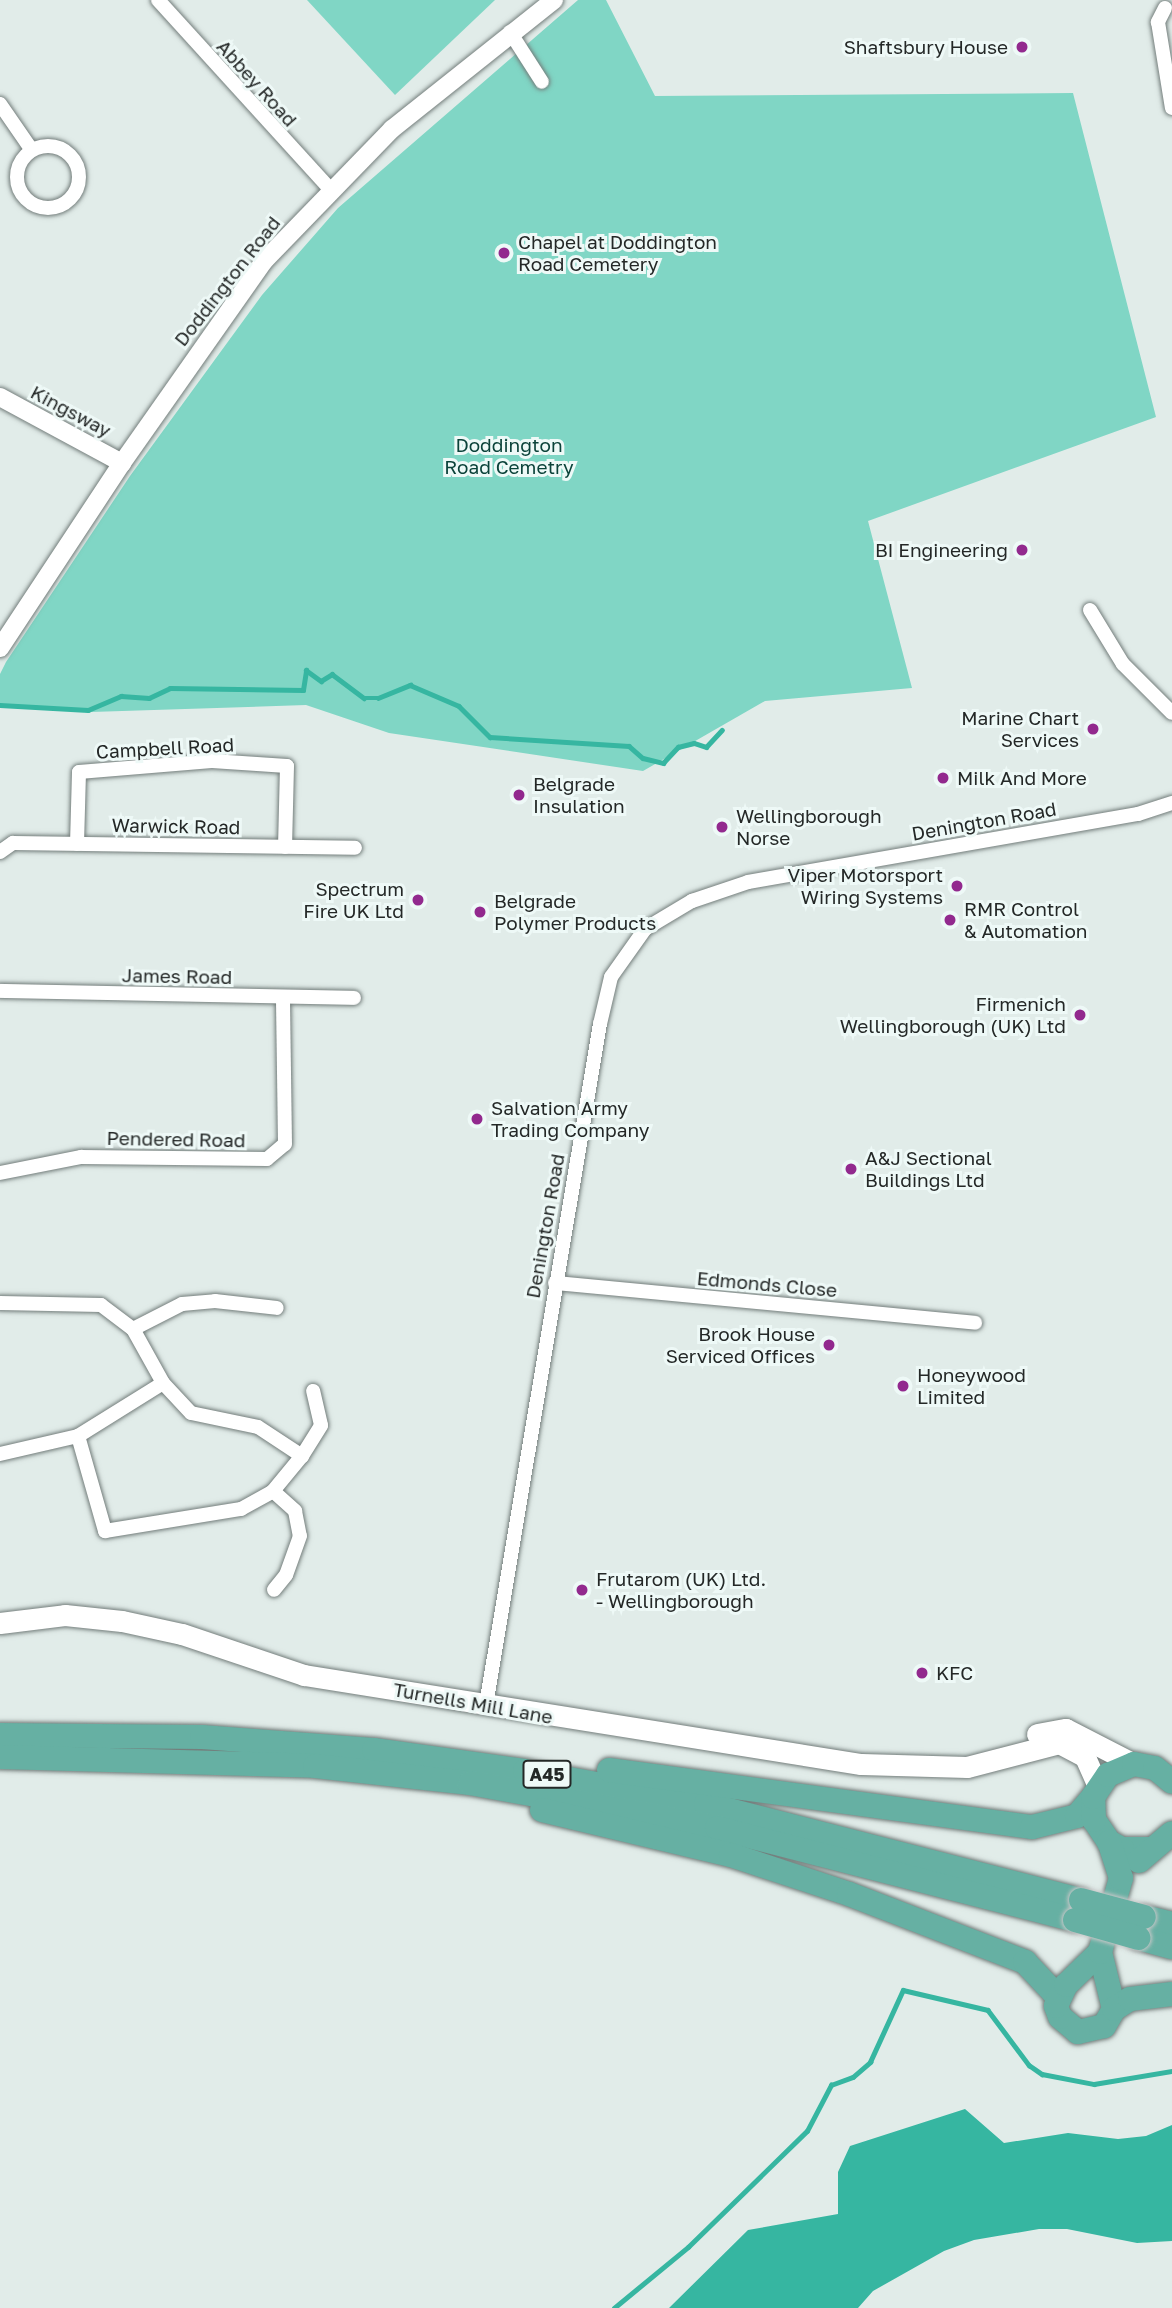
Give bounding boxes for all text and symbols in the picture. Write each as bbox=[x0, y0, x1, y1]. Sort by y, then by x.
street label: Abbey Road bbox=[212, 35, 302, 131]
place label: Shaftsbury House bbox=[844, 36, 1008, 58]
marker: Shaftsbury House bbox=[1014, 39, 1030, 55]
street label: Doddington Road bbox=[169, 212, 285, 350]
place label: Chapel at Doddington Road Cemetery bbox=[518, 231, 717, 275]
marker: Chapel at Doddington Road Cemetery bbox=[496, 245, 512, 261]
street label: Kingsway bbox=[27, 380, 115, 442]
park label: Doddington Road Cemetry bbox=[444, 434, 574, 478]
place label: BI Engineering bbox=[875, 539, 1008, 561]
marker: BI Engineering bbox=[1014, 542, 1030, 558]
place label: Marine Chart Services bbox=[961, 707, 1079, 751]
marker: Marine Chart Services bbox=[1085, 721, 1101, 737]
street label: Campbell Road bbox=[95, 733, 235, 763]
place label: Milk And More bbox=[957, 767, 1087, 789]
marker: Milk And More bbox=[935, 770, 951, 786]
place label: Belgrade Insulation bbox=[533, 773, 625, 817]
marker: Belgrade Insulation bbox=[511, 787, 527, 803]
street label: Denington Road bbox=[910, 797, 1058, 845]
place label: Wellingborough Norse bbox=[736, 805, 882, 849]
street label: Warwick Road bbox=[111, 813, 241, 839]
marker: Wellingborough Norse bbox=[714, 819, 730, 835]
place label: Viper Motorsport Wiring Systems bbox=[788, 864, 943, 908]
place label: Spectrum Fire UK Ltd bbox=[303, 878, 404, 922]
marker: Viper Motorsport Wiring Systems bbox=[949, 878, 965, 894]
place label: Belgrade Polymer Products bbox=[494, 890, 656, 934]
marker: Spectrum Fire UK Ltd bbox=[410, 892, 426, 908]
place label: RMR Control & Automation bbox=[964, 898, 1087, 942]
marker: Belgrade Polymer Products bbox=[472, 904, 488, 920]
marker: RMR Control & Automation bbox=[942, 912, 958, 928]
street label: James Road bbox=[122, 964, 232, 988]
place label: Firmenich Wellingborough (UK) Ltd bbox=[840, 993, 1066, 1037]
marker: Firmenich Wellingborough (UK) Ltd bbox=[1072, 1007, 1088, 1023]
place label: Salvation Army Trading Company bbox=[491, 1097, 649, 1141]
marker: Salvation Army Trading Company bbox=[469, 1111, 485, 1127]
street label: Pendered Road bbox=[106, 1126, 246, 1152]
place label: A&J Sectional Buildings Ltd bbox=[865, 1147, 992, 1191]
street label: Denington Road bbox=[521, 1152, 569, 1300]
marker: A&J Sectional Buildings Ltd bbox=[843, 1161, 859, 1177]
street label: Edmonds Close bbox=[696, 1267, 838, 1301]
place label: Brook House Serviced Offices bbox=[666, 1323, 815, 1367]
marker: Brook House Serviced Offices bbox=[821, 1337, 837, 1353]
place label: Honeywood Limited bbox=[917, 1364, 1026, 1408]
marker: Honeywood Limited bbox=[895, 1378, 911, 1394]
place label: Frutarom (UK) Ltd. - Wellingborough bbox=[596, 1568, 766, 1612]
marker: Frutarom (UK) Ltd. - Wellingborough bbox=[574, 1582, 590, 1598]
place label: KFC bbox=[936, 1662, 973, 1684]
marker: KFC bbox=[914, 1665, 930, 1681]
street label: Turnells Mill Lane bbox=[392, 1678, 554, 1728]
road number: A45 bbox=[521, 1759, 573, 1788]

